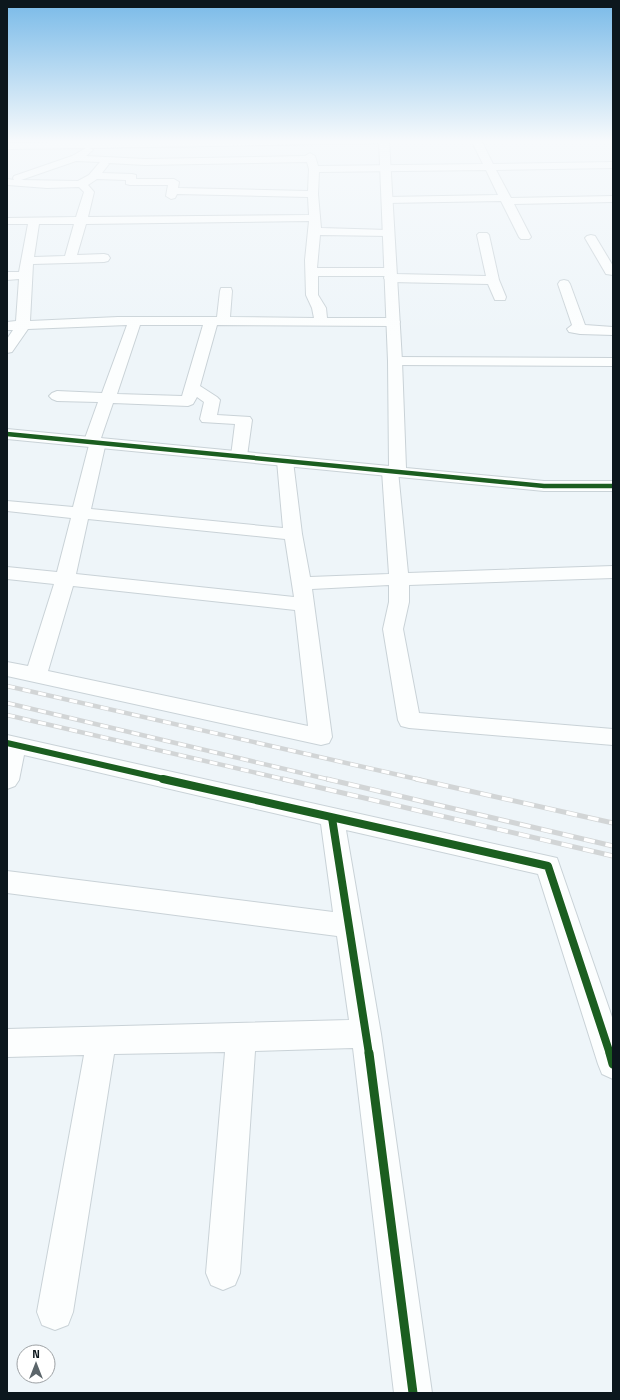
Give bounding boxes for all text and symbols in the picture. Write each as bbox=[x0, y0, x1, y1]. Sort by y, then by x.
north arrow bbox=[16, 1344, 56, 1384]
text: N bbox=[32, 1346, 40, 1362]

